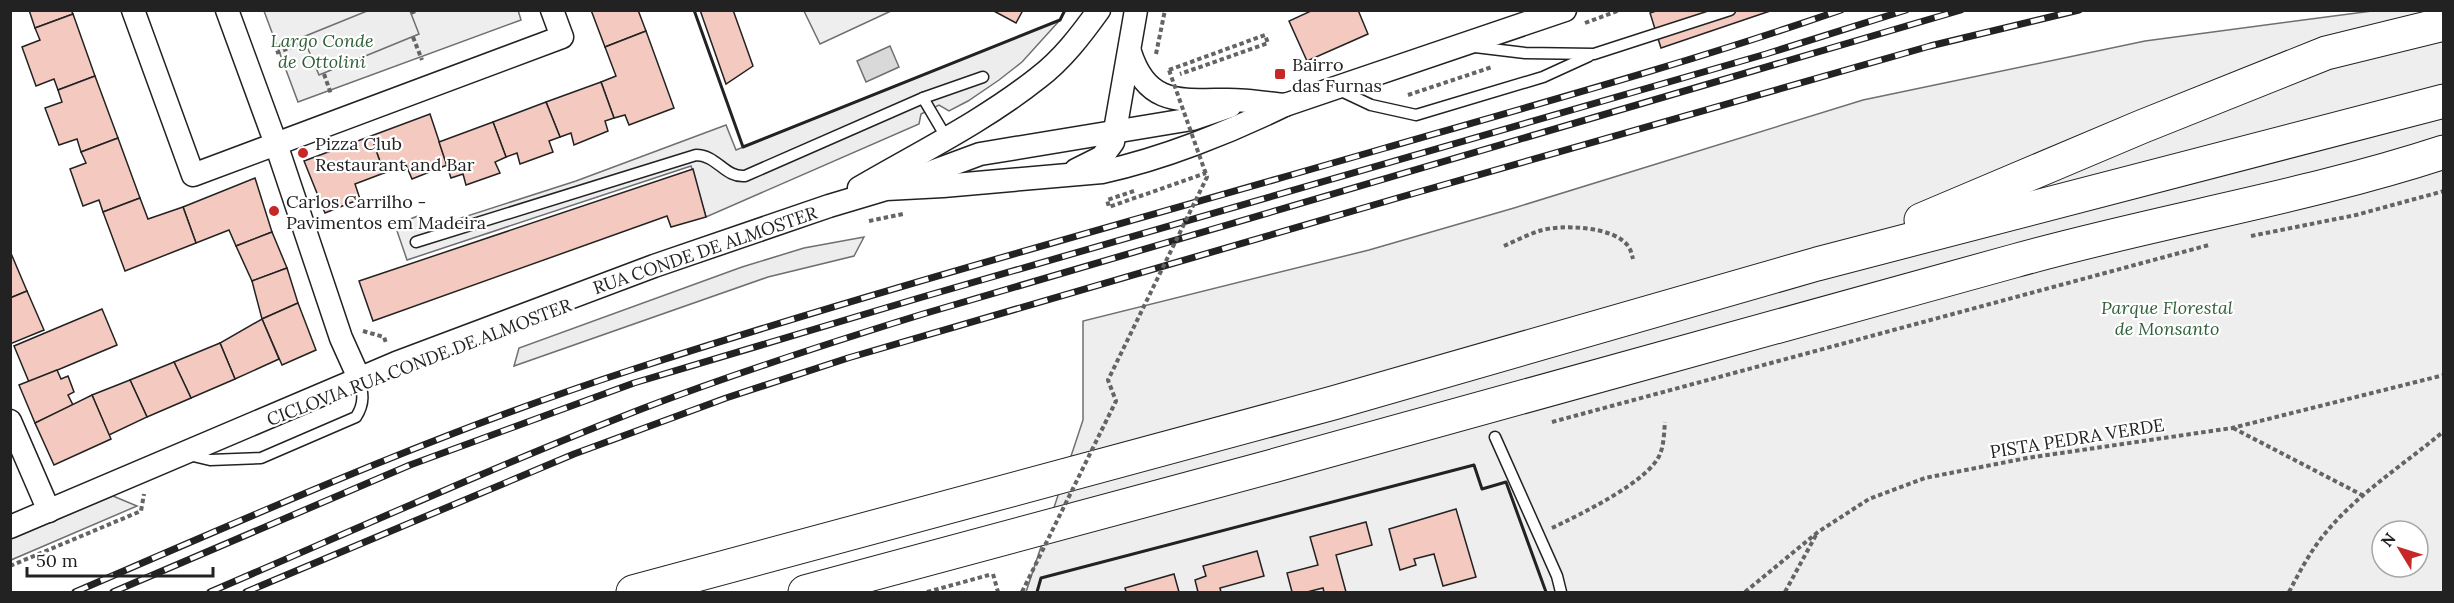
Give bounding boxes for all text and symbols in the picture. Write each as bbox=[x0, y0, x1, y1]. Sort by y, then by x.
park label: Largo Conde de Ottolini bbox=[270, 29, 374, 73]
place label: Bairro das Furnas bbox=[1292, 53, 1382, 97]
marker: Bairro das Furnas bbox=[1273, 67, 1287, 81]
place label: Pizza Club Restaurant and Bar bbox=[315, 132, 475, 176]
marker: Pizza Club Restaurant and Bar bbox=[296, 146, 310, 160]
place label: Carlos Carrilho - Pavimentos em Madeira bbox=[286, 190, 486, 234]
street label: RUA CONDE DE ALMOSTER bbox=[590, 201, 821, 299]
marker: Carlos Carrilho - Pavimentos em Madeira bbox=[267, 204, 281, 218]
street label: CICLOVIA RUA CONDE DE ALMOSTER bbox=[263, 293, 575, 431]
park label: Parque Florestal de Monsanto bbox=[2101, 296, 2233, 340]
street label: PISTA PEDRA VERDE bbox=[1988, 413, 2166, 463]
north arrow bbox=[2370, 519, 2430, 579]
text: N bbox=[2376, 529, 2400, 551]
scale bar bbox=[27, 540, 213, 578]
text: 50 m bbox=[36, 549, 78, 572]

